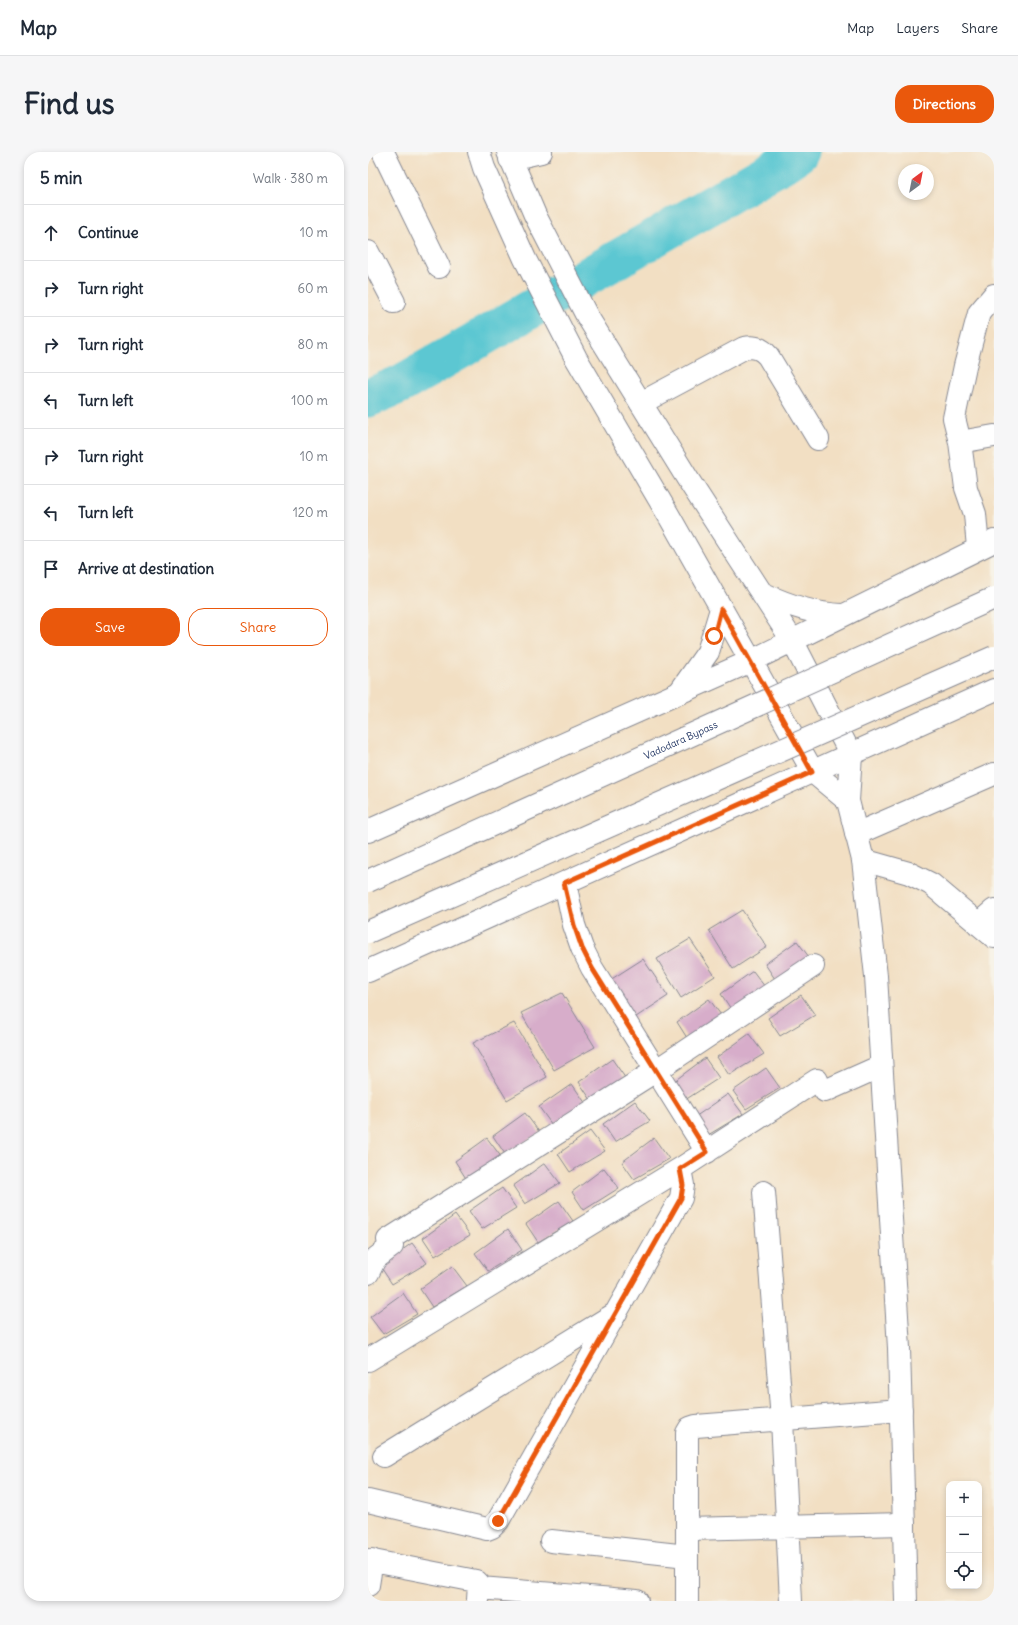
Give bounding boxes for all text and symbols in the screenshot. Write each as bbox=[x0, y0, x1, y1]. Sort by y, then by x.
text: Map bbox=[20, 16, 57, 40]
text: Map bbox=[847, 19, 874, 37]
text: Layers bbox=[896, 19, 939, 37]
text: Share bbox=[961, 19, 998, 37]
button: Directions bbox=[895, 85, 994, 123]
text: Find us bbox=[24, 86, 115, 122]
north arrow bbox=[898, 164, 934, 200]
text: 5 min bbox=[40, 167, 82, 189]
text: Walk · 380 m bbox=[253, 170, 328, 187]
icon: ahead bbox=[40, 222, 62, 244]
text: Continue bbox=[78, 223, 139, 242]
text: 10 m bbox=[300, 224, 328, 241]
icon: right bbox=[40, 278, 62, 300]
text: Turn right bbox=[78, 279, 143, 298]
text: 60 m bbox=[297, 280, 328, 297]
icon: right bbox=[40, 334, 62, 356]
text: Turn right bbox=[78, 335, 143, 354]
text: 80 m bbox=[297, 336, 328, 353]
icon: left bbox=[40, 390, 62, 412]
text: Turn left bbox=[78, 391, 133, 410]
text: 100 m bbox=[291, 392, 328, 409]
icon: right bbox=[40, 446, 62, 468]
text: Turn right bbox=[78, 447, 143, 466]
text: 10 m bbox=[300, 448, 328, 465]
icon: left bbox=[40, 502, 62, 524]
text: Turn left bbox=[78, 503, 133, 522]
text: 120 m bbox=[293, 504, 328, 521]
icon: arrive bbox=[40, 558, 62, 580]
text: Arrive at destination bbox=[78, 559, 214, 578]
button: Save bbox=[40, 608, 180, 646]
button: Share bbox=[188, 608, 328, 646]
route start bbox=[705, 627, 723, 645]
street label: Vadodara Bypass bbox=[642, 718, 720, 762]
map controls bbox=[946, 1481, 982, 1589]
button: + bbox=[946, 1481, 982, 1517]
route end bbox=[489, 1512, 507, 1530]
button: − bbox=[946, 1517, 982, 1553]
button: locate bbox=[946, 1553, 982, 1589]

